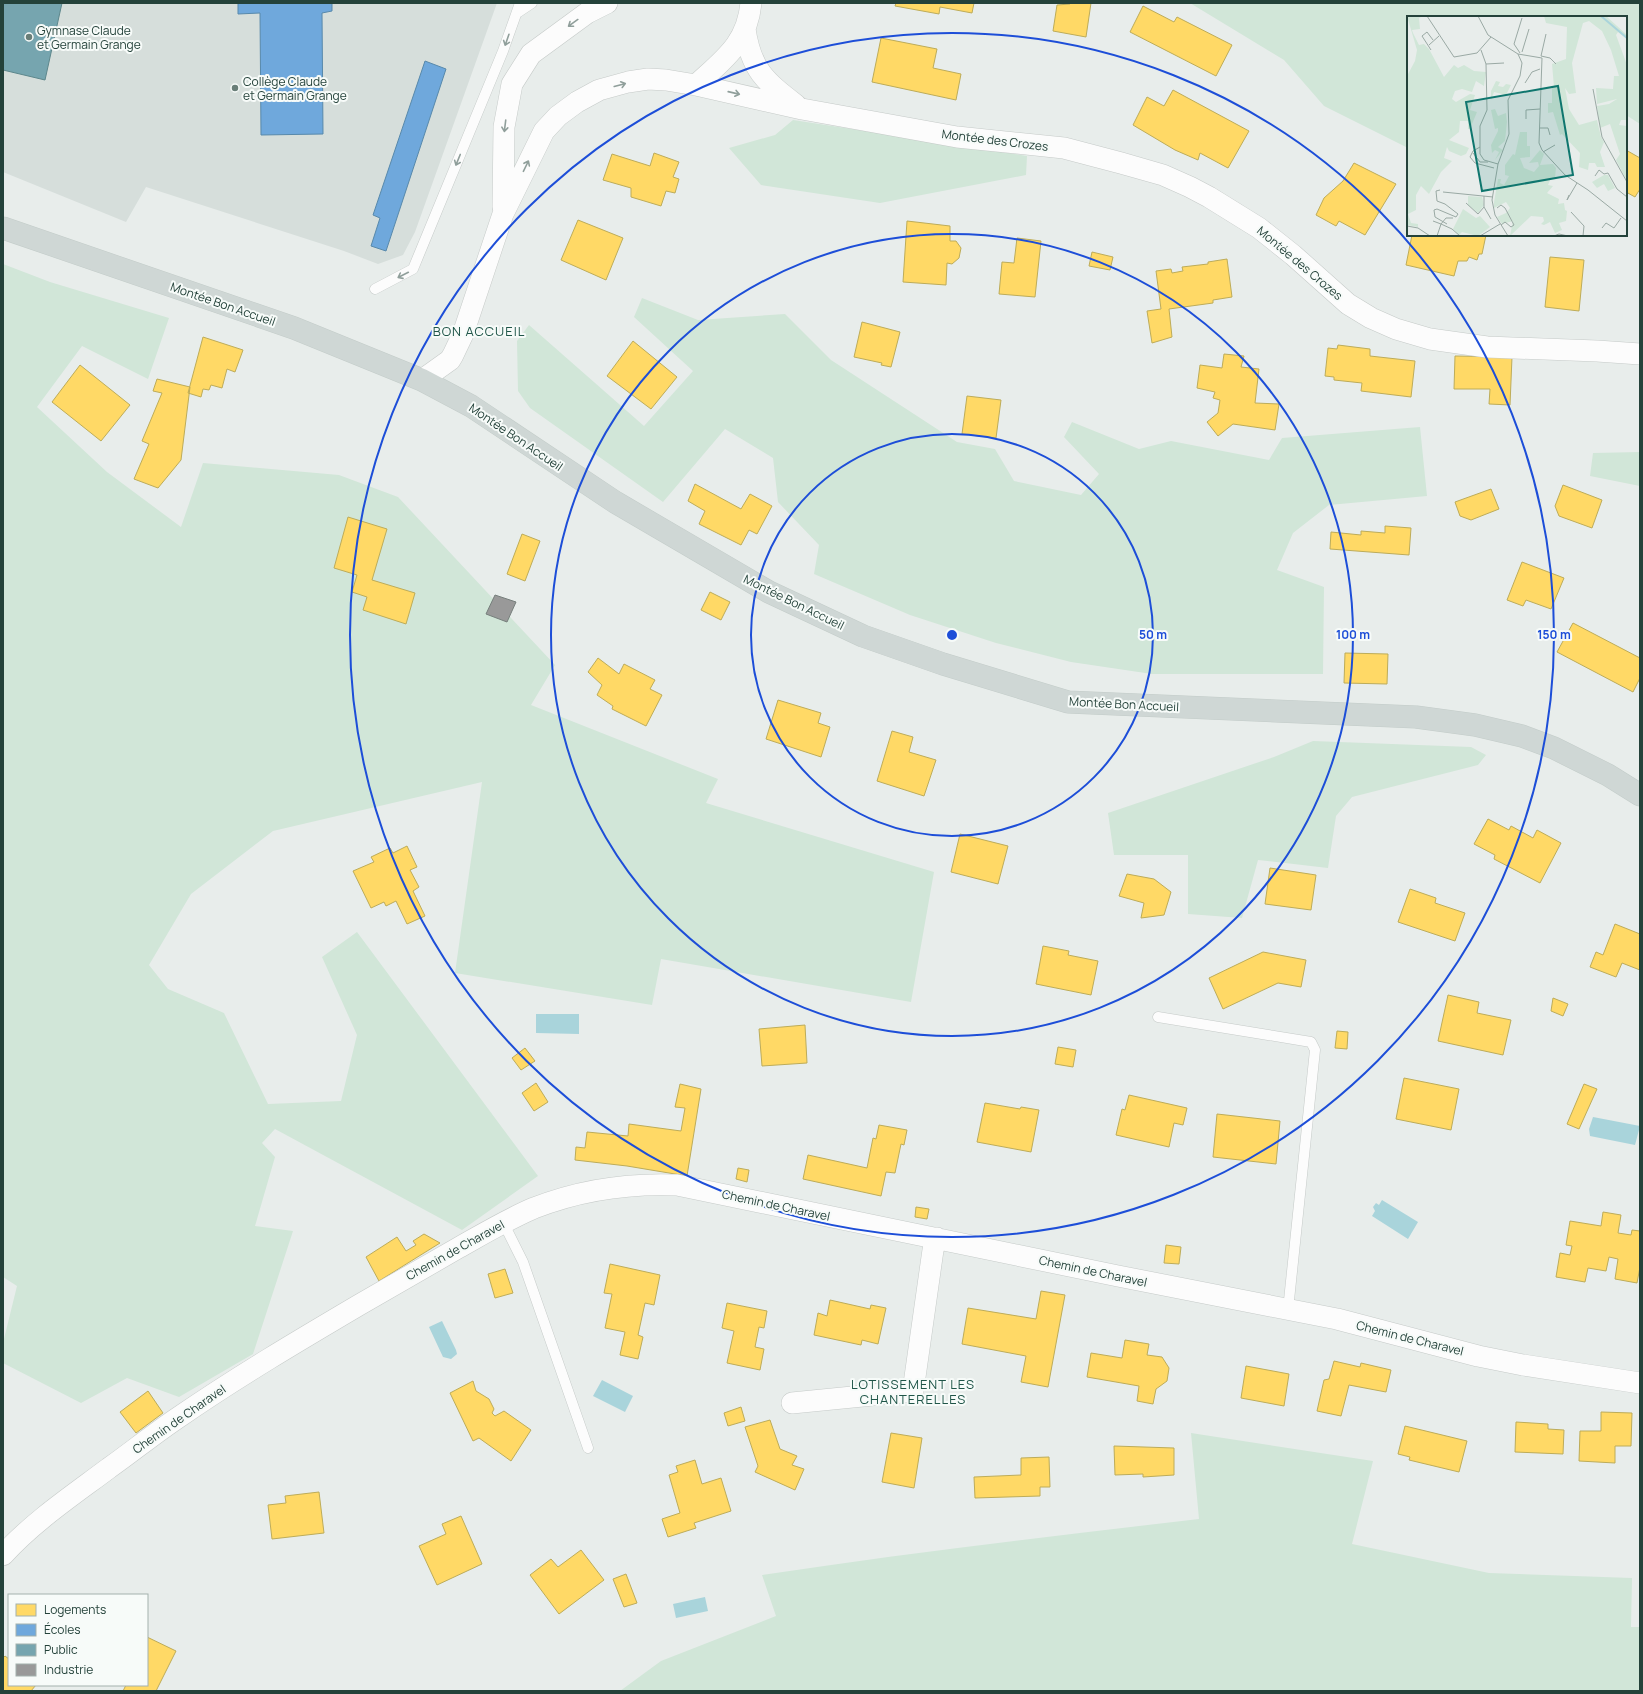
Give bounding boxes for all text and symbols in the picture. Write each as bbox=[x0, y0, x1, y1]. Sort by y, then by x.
inset map bbox=[1407, 16, 1627, 236]
one-way arrow bbox=[568, 19, 579, 27]
place label: Gymnase Claude et Germain Grange bbox=[37, 22, 141, 53]
marker: Gymnase Claude et Germain Grange bbox=[24, 32, 34, 42]
one-way arrow bbox=[503, 33, 510, 46]
place label: Collège Claude et Germain Grange bbox=[243, 73, 347, 104]
one-way arrow bbox=[613, 80, 626, 88]
marker: Collège Claude et Germain Grange bbox=[230, 83, 240, 93]
one-way arrow bbox=[727, 90, 740, 98]
one-way arrow bbox=[501, 119, 509, 132]
street label: Montée des Crozes bbox=[941, 125, 1049, 155]
one-way arrow bbox=[454, 154, 461, 166]
one-way arrow bbox=[523, 160, 530, 172]
street label: Montée des Crozes bbox=[1253, 222, 1347, 304]
one-way arrow bbox=[397, 272, 409, 279]
street label: Montée Bon Accueil bbox=[168, 278, 278, 330]
district label: BON ACCUEIL bbox=[433, 322, 525, 340]
street label: Montée Bon Accueil bbox=[466, 399, 566, 475]
street label: Montée Bon Accueil bbox=[741, 570, 847, 634]
text: 50 m bbox=[1139, 626, 1167, 643]
text: 100 m bbox=[1336, 626, 1370, 643]
text: 150 m bbox=[1537, 626, 1571, 643]
centre of rings bbox=[945, 628, 959, 642]
street label: Montée Bon Accueil bbox=[1069, 693, 1179, 715]
street label: Chemin de Charavel bbox=[720, 1185, 832, 1225]
street label: Chemin de Charavel bbox=[403, 1216, 507, 1284]
street label: Chemin de Charavel bbox=[1037, 1251, 1149, 1291]
street label: Chemin de Charavel bbox=[1355, 1316, 1465, 1360]
district label: LOTISSEMENT LES CHANTERELLES bbox=[851, 1375, 975, 1408]
street label: Chemin de Charavel bbox=[129, 1380, 229, 1458]
legend bbox=[8, 1594, 148, 1686]
text: Logements bbox=[44, 1601, 106, 1618]
text: Écoles bbox=[44, 1621, 81, 1638]
text: Public bbox=[44, 1641, 78, 1658]
text: Industrie bbox=[44, 1661, 93, 1678]

